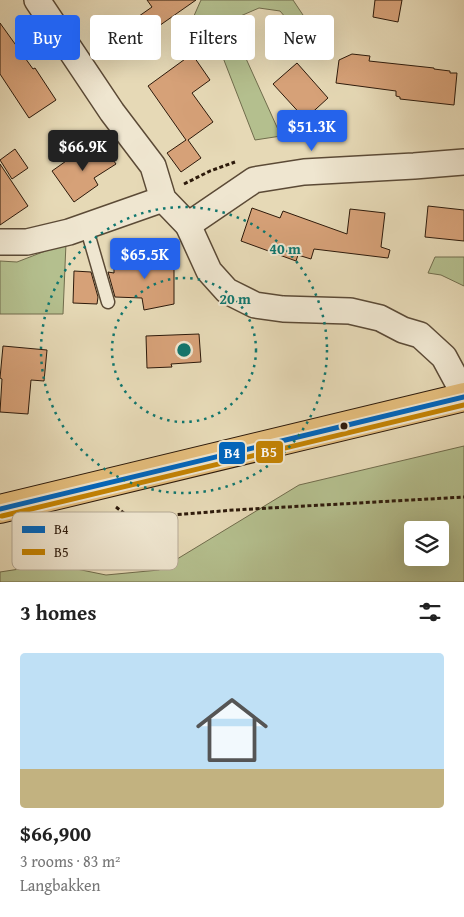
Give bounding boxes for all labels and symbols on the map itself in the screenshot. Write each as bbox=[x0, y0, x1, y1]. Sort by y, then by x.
pin: $51.3K bbox=[271, 110, 353, 152]
pin: $66.9K bbox=[42, 130, 124, 172]
pin: $65.5K bbox=[104, 238, 186, 280]
text: 40 m bbox=[269, 238, 301, 259]
text: 20 m bbox=[219, 288, 251, 309]
centre of rings bbox=[175, 341, 193, 359]
unlabelled marker bbox=[339, 421, 349, 431]
line badge: B5 bbox=[255, 440, 284, 464]
line badge: B4 bbox=[218, 441, 246, 465]
text: B5 bbox=[261, 442, 277, 462]
text: B4 bbox=[224, 443, 240, 463]
legend bbox=[12, 512, 178, 570]
text: B4 bbox=[54, 519, 69, 539]
text: B5 bbox=[54, 542, 69, 562]

